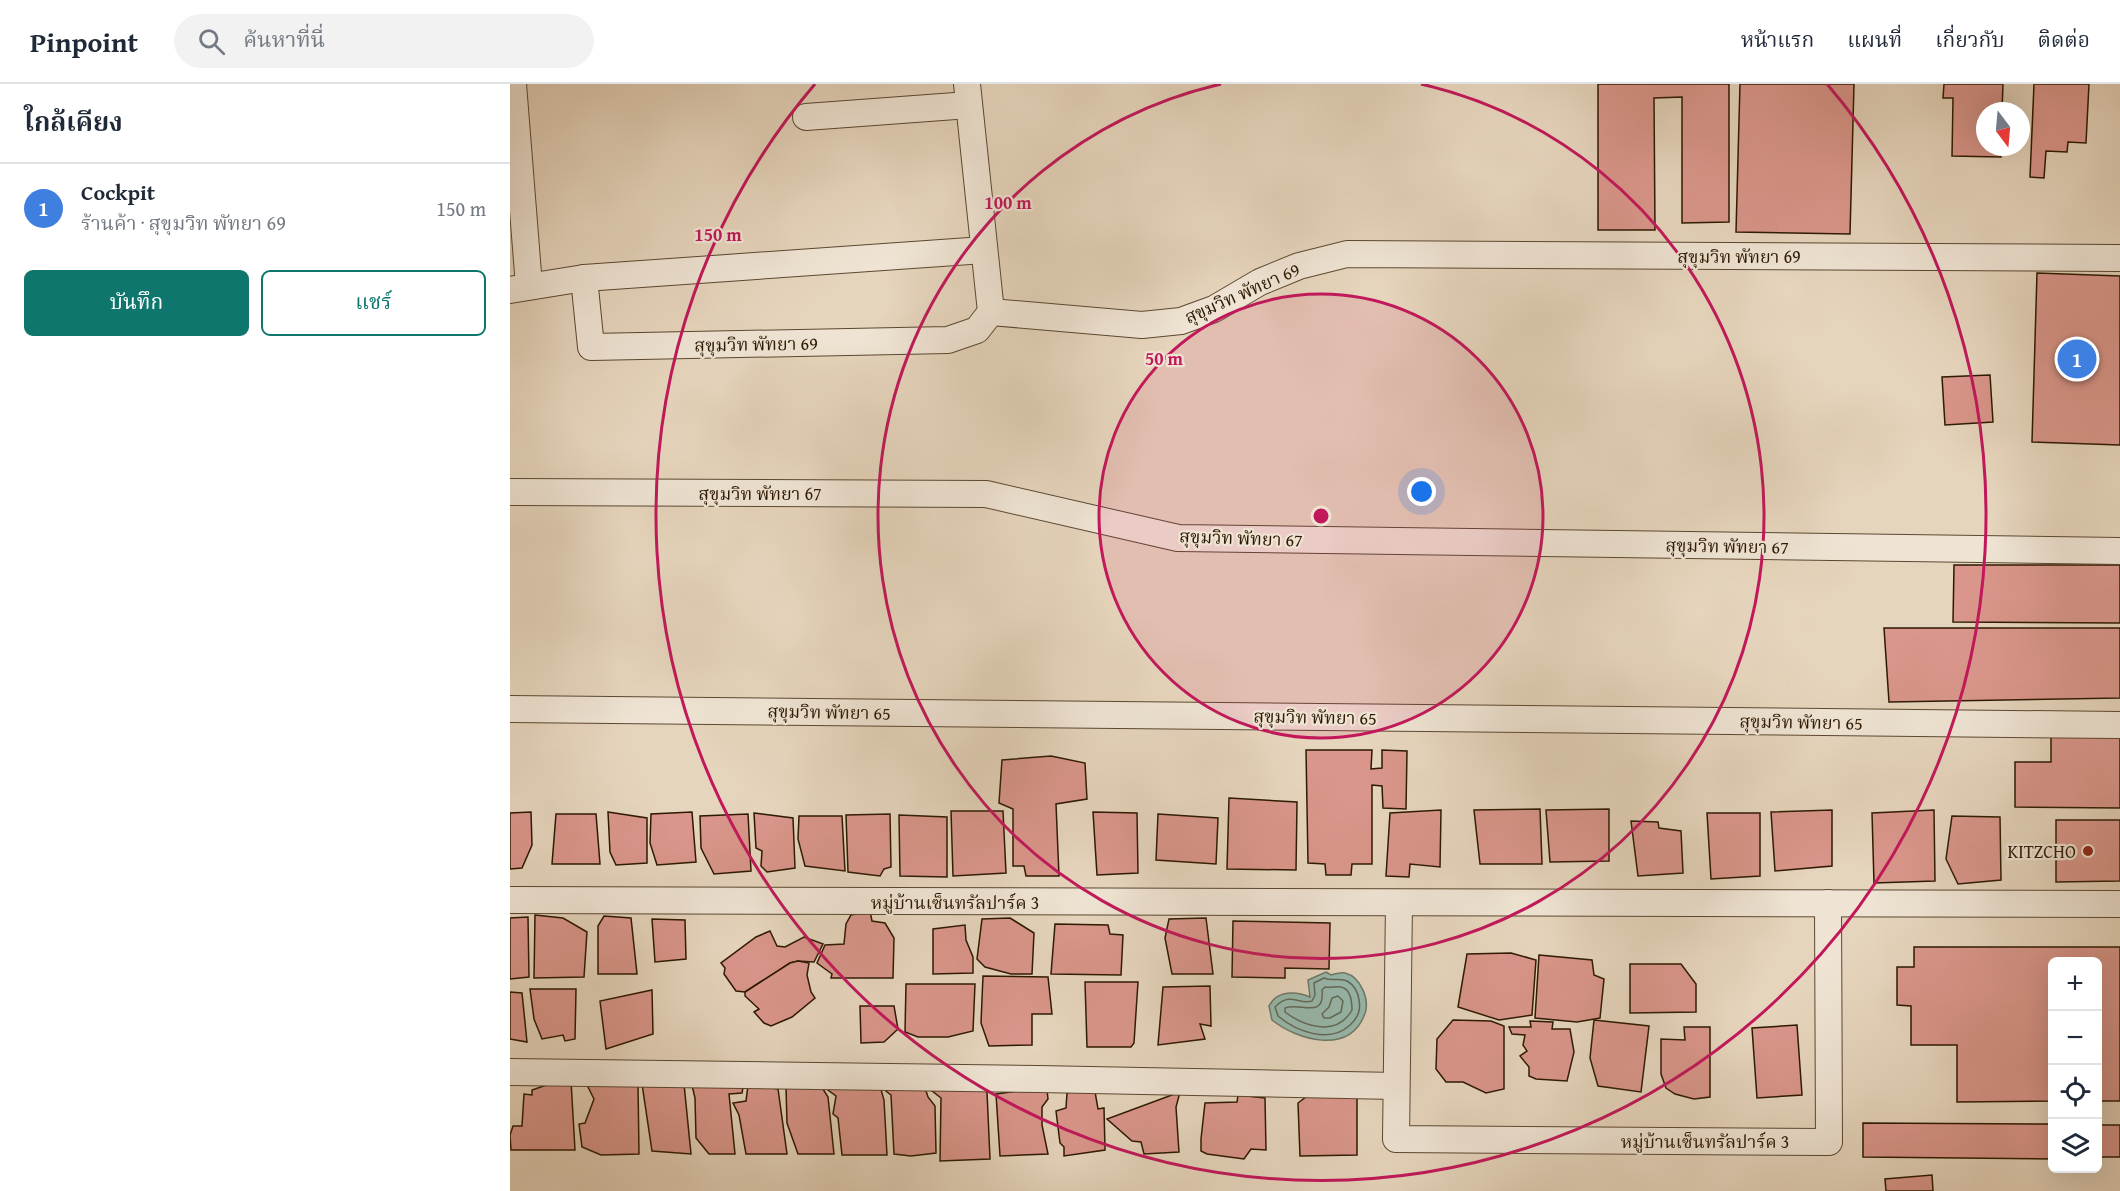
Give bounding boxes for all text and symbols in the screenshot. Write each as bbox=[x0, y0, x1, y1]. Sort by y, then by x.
search box bbox=[174, 14, 594, 68]
text: Pinpoint bbox=[30, 21, 138, 62]
text: ค้นหาที่นี่ bbox=[243, 23, 325, 55]
text: หน้าแรก bbox=[1741, 24, 1814, 55]
text: แผนที่ bbox=[1847, 24, 1902, 55]
text: เกี่ยวกับ bbox=[1935, 24, 2005, 55]
text: ติดต่อ bbox=[2038, 24, 2090, 55]
icon: search bbox=[195, 25, 228, 58]
text: ใกล้เคียง bbox=[24, 102, 123, 141]
north arrow bbox=[1976, 102, 2030, 156]
text: Cockpit bbox=[81, 176, 155, 208]
text: 100 m bbox=[984, 189, 1032, 216]
text: 1 bbox=[38, 194, 49, 223]
text: 150 m bbox=[436, 194, 486, 223]
text: ร้านค้า · สุขุมวิท พัทยา 69 bbox=[81, 208, 286, 237]
text: 150 m bbox=[694, 221, 742, 248]
street label: สุขุมวิท พัทยา 69 bbox=[1677, 243, 1801, 270]
street label: สุขุมวิท พัทยา 69 bbox=[1180, 256, 1304, 330]
button: บันทึก bbox=[24, 270, 249, 336]
button: แชร์ bbox=[261, 270, 486, 336]
street label: สุขุมวิท พัทยา 69 bbox=[694, 329, 818, 359]
pin: 1 bbox=[2058, 336, 2096, 382]
text: 50 m bbox=[1145, 345, 1184, 372]
your location bbox=[1407, 477, 1436, 506]
street label: สุขุมวิท พัทยา 67 bbox=[698, 480, 822, 507]
centre of rings bbox=[1311, 506, 1331, 526]
street label: สุขุมวิท พัทยา 67 bbox=[1179, 522, 1303, 554]
street label: สุขุมวิท พัทยา 67 bbox=[1665, 531, 1789, 561]
street label: สุขุมวิท พัทยา 65 bbox=[767, 697, 891, 727]
street label: สุขุมวิท พัทยา 65 bbox=[1253, 702, 1377, 732]
street label: สุขุมวิท พัทยา 65 bbox=[1739, 707, 1863, 737]
place label: KITZCHO bbox=[2008, 838, 2076, 865]
marker: KITZCHO bbox=[2081, 844, 2095, 858]
street label: หมู่บ้านเซ็นทรัลปาร์ค 3 bbox=[871, 889, 1039, 916]
map controls bbox=[2048, 957, 2102, 1173]
button: + bbox=[2048, 957, 2102, 1011]
button: − bbox=[2048, 1011, 2102, 1065]
button: locate bbox=[2048, 1065, 2102, 1119]
button: layers bbox=[2048, 1119, 2102, 1173]
street label: หมู่บ้านเซ็นทรัลปาร์ค 3 bbox=[1621, 1128, 1789, 1155]

